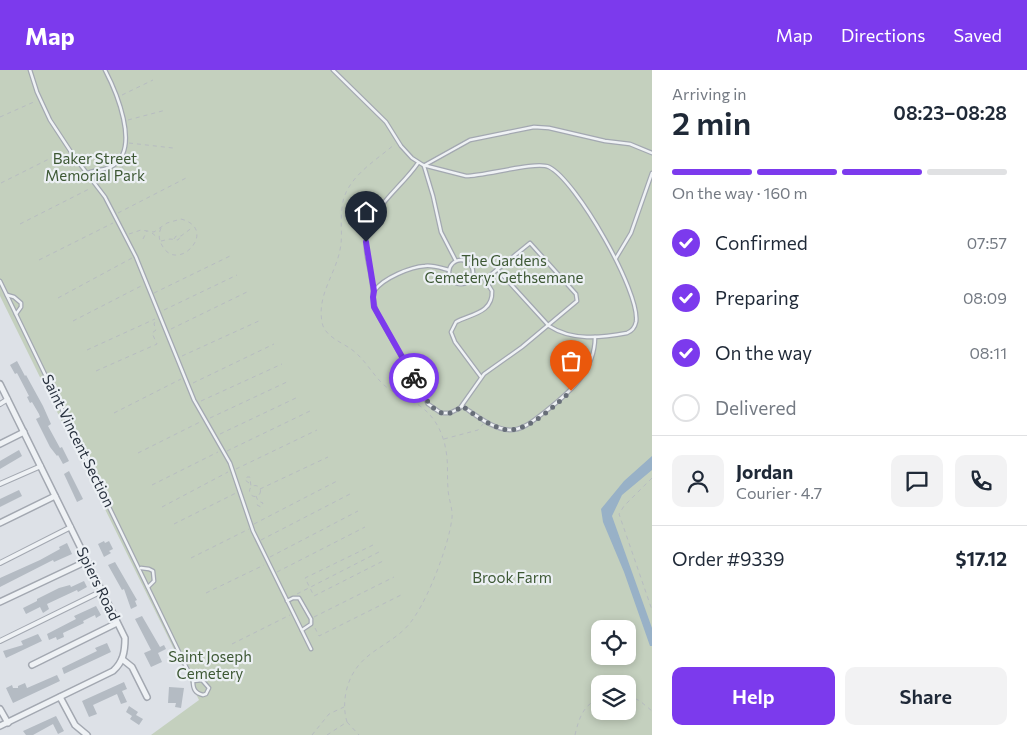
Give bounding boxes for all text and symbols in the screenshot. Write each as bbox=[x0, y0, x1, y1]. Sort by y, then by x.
text: Map bbox=[25, 21, 75, 50]
text: Map bbox=[776, 24, 813, 46]
text: Directions bbox=[841, 24, 925, 46]
text: Saved bbox=[953, 24, 1002, 46]
text: Arriving in bbox=[672, 84, 746, 103]
text: 08:23–08:28 bbox=[893, 101, 1007, 124]
text: 2 min bbox=[672, 102, 751, 142]
park label: Baker Street Memorial Park bbox=[45, 149, 145, 184]
text: On the way · 160 m bbox=[672, 183, 808, 202]
pin bbox=[345, 191, 387, 242]
icon: home bbox=[352, 198, 380, 226]
icon: check bbox=[672, 229, 700, 257]
text: Confirmed bbox=[715, 231, 808, 254]
text: 07:57 bbox=[967, 233, 1007, 252]
park label: The Gardens Cemetery: Gethsemane bbox=[425, 251, 584, 286]
icon: check bbox=[672, 284, 700, 312]
text: Preparing bbox=[715, 286, 799, 309]
text: 08:09 bbox=[963, 288, 1007, 307]
icon: check bbox=[672, 339, 700, 367]
pin bbox=[550, 340, 592, 391]
text: On the way bbox=[715, 341, 812, 364]
text: 08:11 bbox=[969, 343, 1007, 362]
icon: bag bbox=[557, 347, 585, 375]
courier bbox=[389, 353, 439, 403]
icon: bike bbox=[400, 364, 428, 392]
street label: Saint Vincent Section bbox=[39, 371, 119, 510]
text: Delivered bbox=[715, 396, 796, 419]
button: person bbox=[672, 455, 724, 507]
button: chat bbox=[891, 455, 943, 507]
button: phone bbox=[955, 455, 1007, 507]
text: Jordan bbox=[736, 460, 793, 483]
text: Courier · 4.7 bbox=[736, 483, 822, 502]
street label: Spiers Road bbox=[73, 544, 125, 623]
text: Order #9339 bbox=[672, 547, 785, 570]
text: $17.12 bbox=[956, 547, 1007, 570]
park label: Brook Farm bbox=[472, 568, 552, 586]
map controls bbox=[591, 620, 636, 720]
button: locate bbox=[591, 620, 636, 665]
park label: Saint Joseph Cemetery bbox=[168, 647, 252, 682]
button: Help bbox=[672, 667, 835, 725]
button: Share bbox=[845, 667, 1007, 725]
button: layers bbox=[591, 675, 636, 720]

